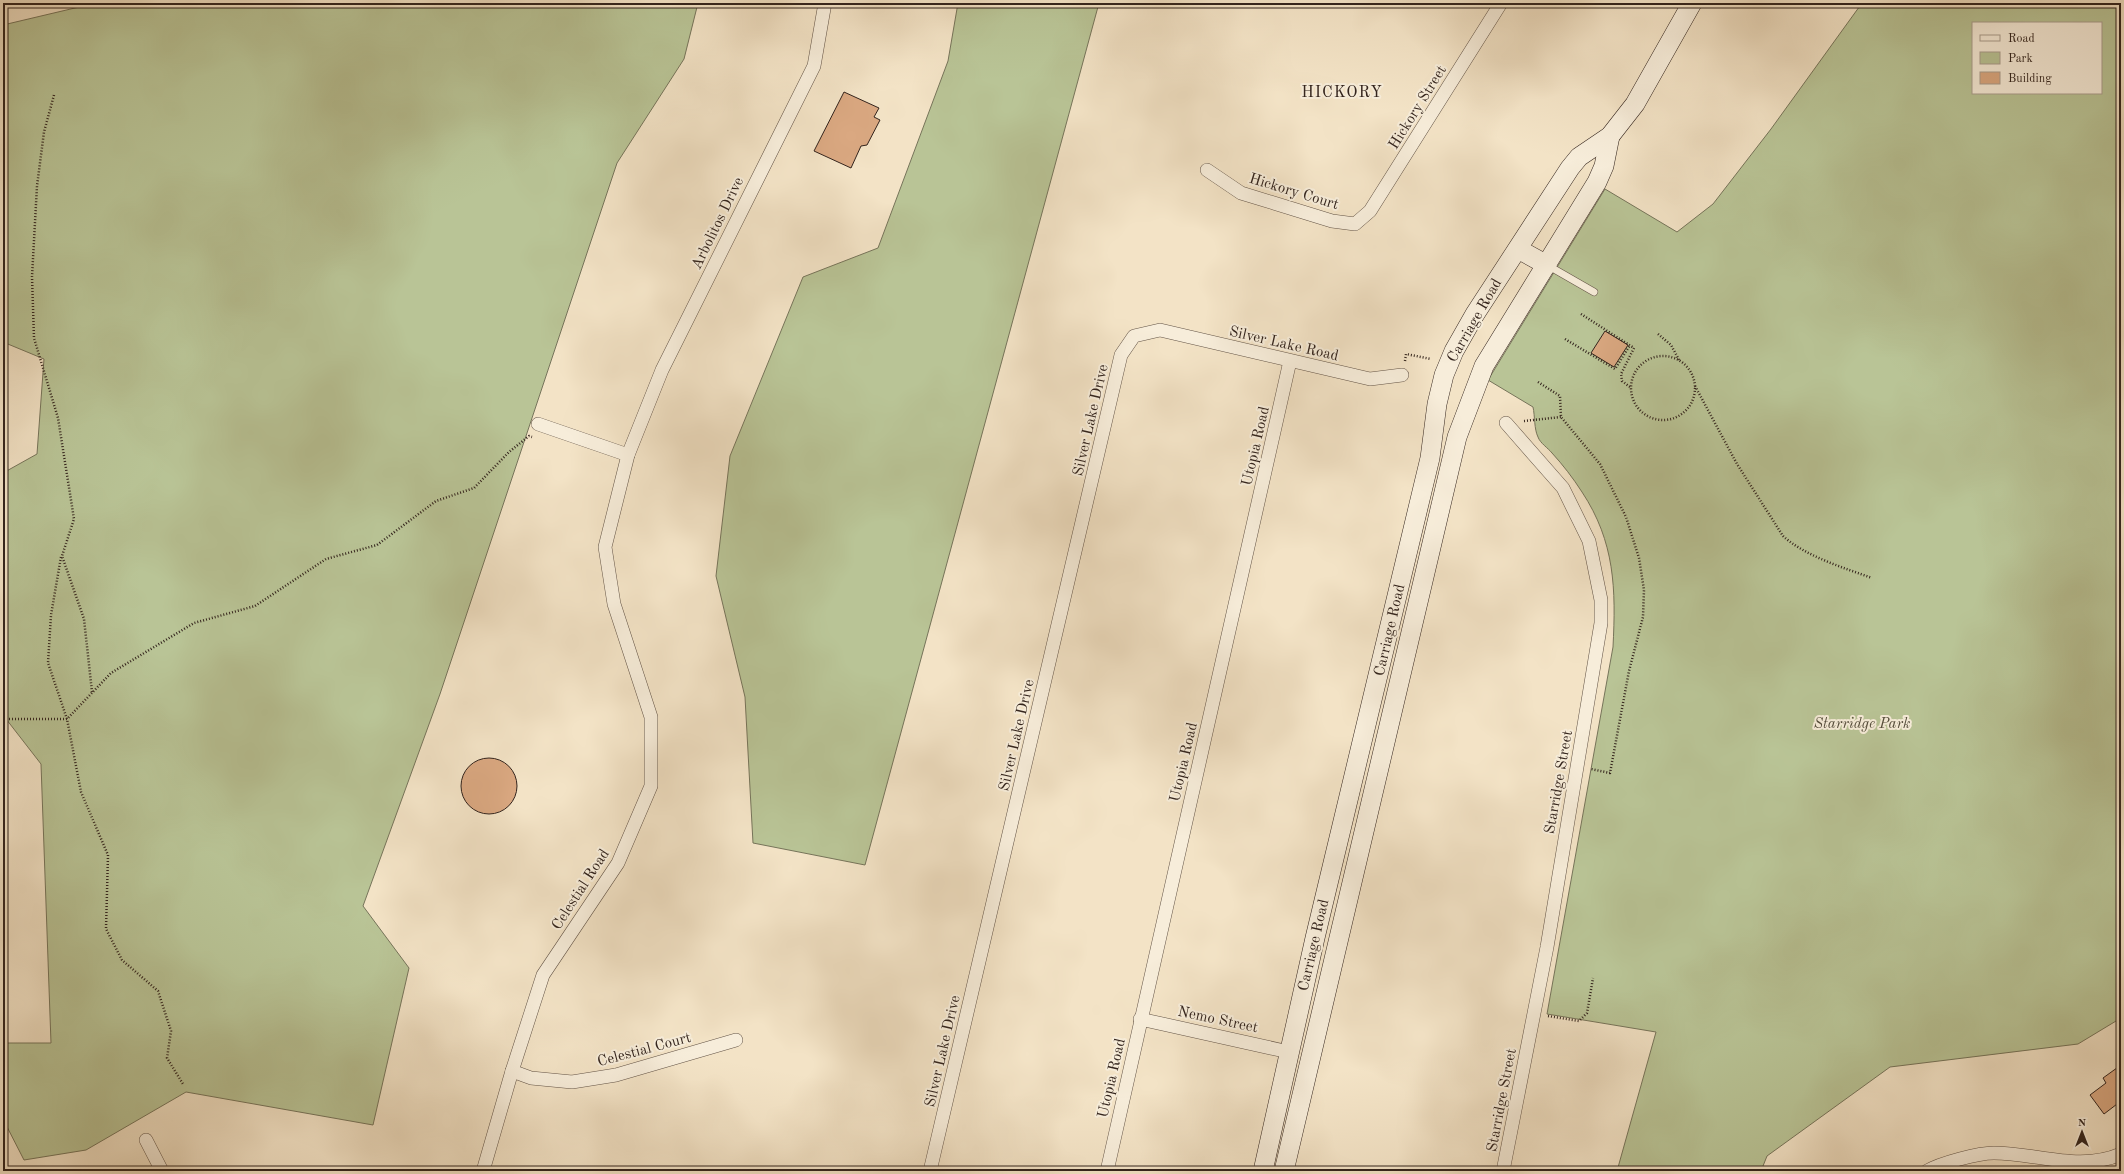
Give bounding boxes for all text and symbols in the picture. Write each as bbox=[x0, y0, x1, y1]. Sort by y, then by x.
legend bbox=[1972, 22, 2102, 94]
text: Road bbox=[2008, 33, 2035, 45]
text: Park bbox=[2008, 53, 2033, 65]
street label: Hickory Street bbox=[1387, 63, 1450, 152]
text: Building bbox=[2008, 73, 2052, 85]
district label: HICKORY bbox=[1301, 85, 1383, 101]
street label: Hickory Court bbox=[1247, 172, 1340, 213]
street label: Arbolitos Drive bbox=[690, 175, 747, 272]
street label: Carriage Road bbox=[1445, 276, 1505, 365]
street label: Silver Lake Road bbox=[1228, 325, 1340, 364]
street label: Silver Lake Drive bbox=[1071, 363, 1112, 478]
street label: Utopia Road bbox=[1240, 405, 1273, 488]
street label: Carriage Road bbox=[1373, 583, 1408, 678]
street label: Silver Lake Drive bbox=[997, 678, 1038, 793]
park label: Starridge Park bbox=[1814, 717, 1910, 732]
street label: Utopia Road bbox=[1168, 721, 1201, 804]
street label: Starridge Street bbox=[1543, 729, 1576, 835]
street label: Celestial Road bbox=[550, 847, 613, 933]
street label: Carriage Road bbox=[1297, 898, 1332, 993]
street label: Silver Lake Drive bbox=[923, 994, 964, 1109]
street label: Nemo Street bbox=[1176, 1005, 1259, 1036]
street label: Celestial Court bbox=[596, 1031, 693, 1070]
street label: Utopia Road bbox=[1096, 1037, 1129, 1120]
street label: Starridge Street bbox=[1485, 1047, 1520, 1153]
north arrow bbox=[2062, 1112, 2102, 1152]
text: N bbox=[2078, 1118, 2087, 1129]

